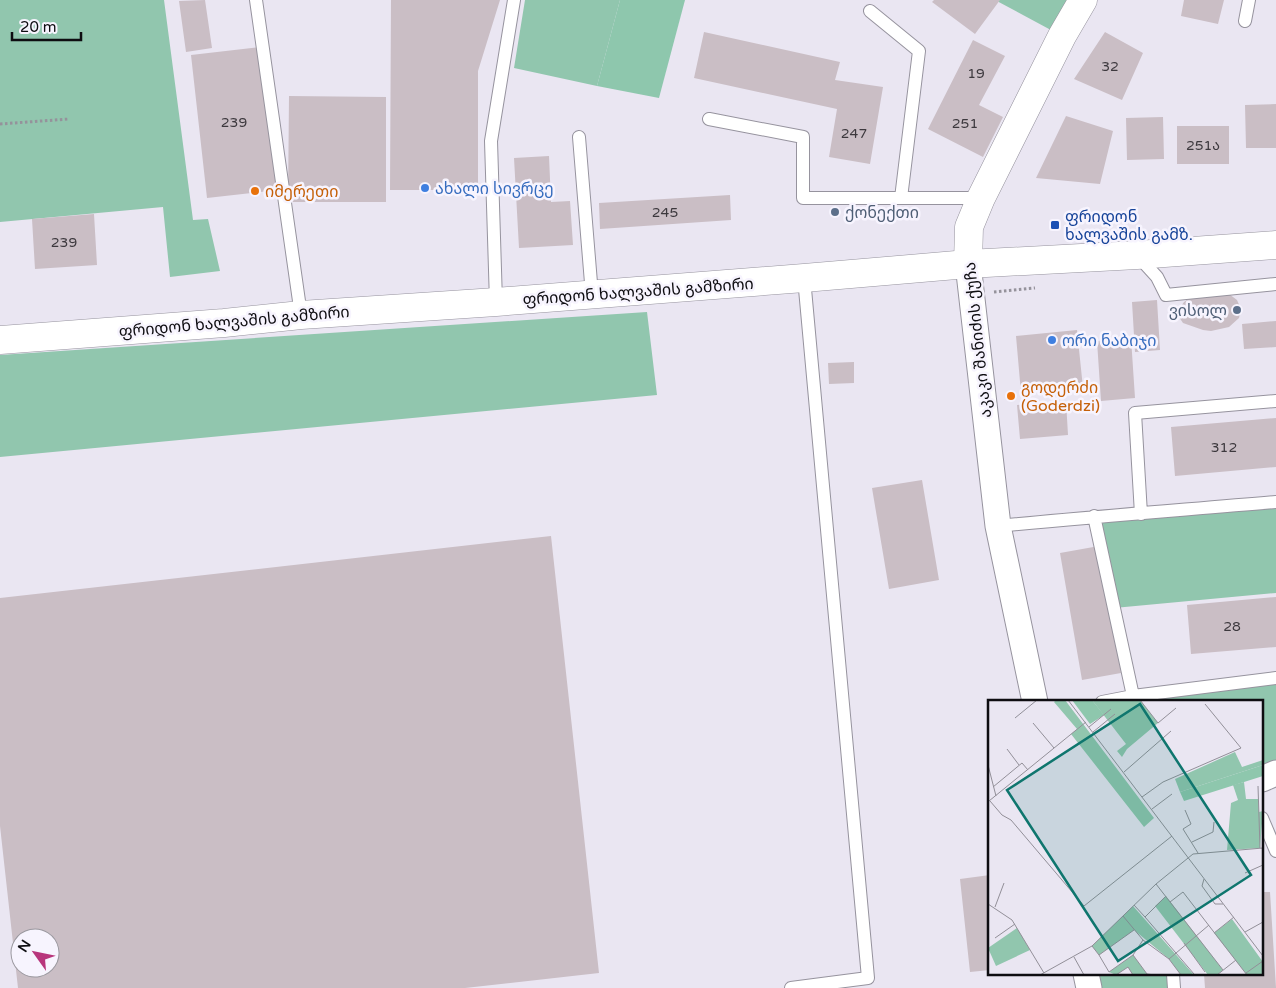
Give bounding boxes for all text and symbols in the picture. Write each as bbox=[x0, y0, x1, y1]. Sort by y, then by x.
scale bar bbox=[12, 10, 81, 42]
text: 20 m bbox=[20, 18, 57, 36]
house number: 32 bbox=[1101, 58, 1119, 75]
house number: 19 bbox=[967, 65, 985, 82]
house number: 239 bbox=[221, 114, 247, 131]
house number: 251 bbox=[952, 115, 978, 132]
house number: 247 bbox=[841, 125, 867, 142]
house number: 251ა bbox=[1186, 137, 1220, 154]
place label: ახალი სივრცე bbox=[435, 179, 554, 199]
place label: იმერეთი bbox=[265, 182, 338, 202]
marker: ახალი სივრცე bbox=[419, 182, 431, 194]
marker: იმერეთი bbox=[249, 185, 261, 197]
place label: ქონექთი bbox=[845, 203, 919, 223]
house number: 245 bbox=[652, 204, 678, 221]
marker: ქონექთი bbox=[829, 206, 841, 218]
place label: ფრიდონ ხალვაშის გამზ. bbox=[1065, 207, 1193, 245]
marker: ფრიდონ ხალვაშის გამზ. bbox=[1049, 219, 1061, 231]
house number: 239 bbox=[51, 234, 77, 251]
street label: აკაკი შანიძის ქუჩა bbox=[960, 261, 996, 419]
street label: ფრიდონ ხალვაშის გამზირი bbox=[522, 274, 754, 310]
place label: ვისოლ bbox=[1169, 301, 1227, 321]
street label: ფრიდონ ხალვაშის გამზირი bbox=[118, 302, 350, 342]
marker: ვისოლ bbox=[1231, 304, 1243, 316]
place label: ორი ნაბიჯი bbox=[1062, 331, 1156, 351]
marker: ორი ნაბიჯი bbox=[1046, 334, 1058, 346]
place label: გოდერძი (Goderdzi) bbox=[1021, 378, 1100, 416]
marker: გოდერძი (Goderdzi) bbox=[1005, 390, 1017, 402]
house number: 312 bbox=[1211, 439, 1237, 456]
house number: 28 bbox=[1223, 618, 1241, 635]
inset map bbox=[988, 700, 1264, 976]
north arrow bbox=[10, 928, 60, 978]
text: N bbox=[14, 937, 35, 956]

